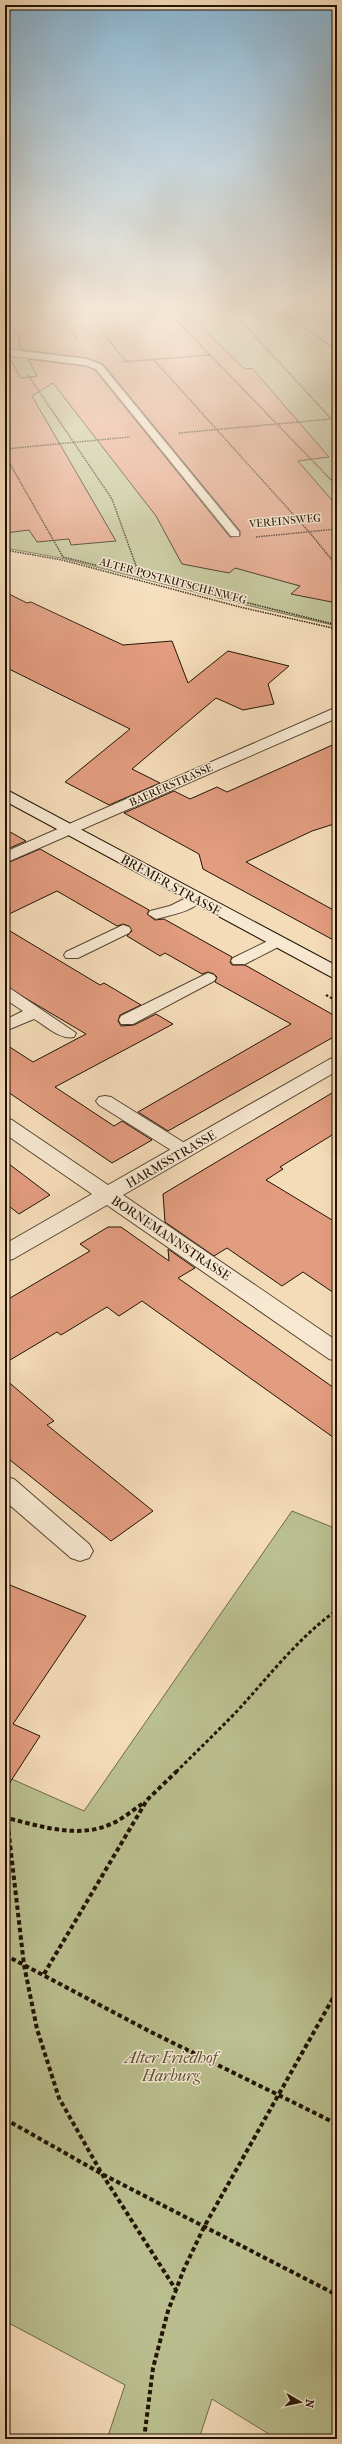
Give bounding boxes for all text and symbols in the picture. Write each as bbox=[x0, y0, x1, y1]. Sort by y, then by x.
street label: VEREINSWEG bbox=[248, 511, 322, 531]
street label: ALTER POSTKUTSCHENWEG bbox=[97, 555, 248, 607]
street label: BAERERSTRASSE bbox=[127, 761, 215, 809]
street label: BREMER STRASSE bbox=[118, 851, 224, 919]
street label: HARMSSTRASSE bbox=[123, 1127, 219, 1191]
street label: BORNEMANNSTRASSE bbox=[109, 1192, 233, 1284]
park label: Alter Friedhof Harburg bbox=[123, 2048, 221, 2085]
north arrow bbox=[280, 2382, 320, 2422]
text: N bbox=[302, 2398, 316, 2409]

